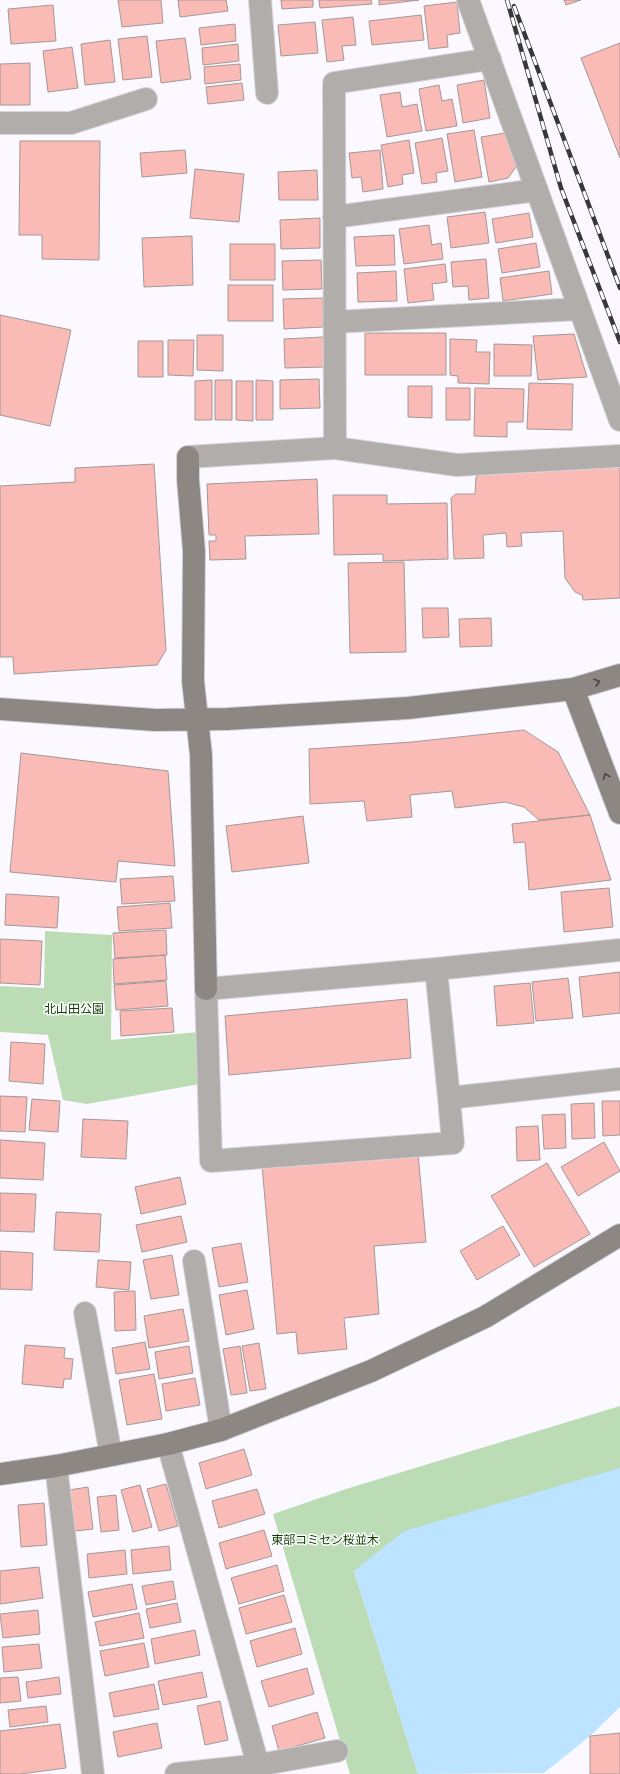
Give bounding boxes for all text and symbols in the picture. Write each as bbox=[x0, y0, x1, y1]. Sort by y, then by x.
one-way arrow bbox=[593, 678, 600, 687]
one-way arrow bbox=[603, 773, 611, 780]
park label: 北山田公園 bbox=[44, 1001, 104, 1017]
park label: 東部コミセン桜並木 bbox=[271, 1532, 379, 1548]

